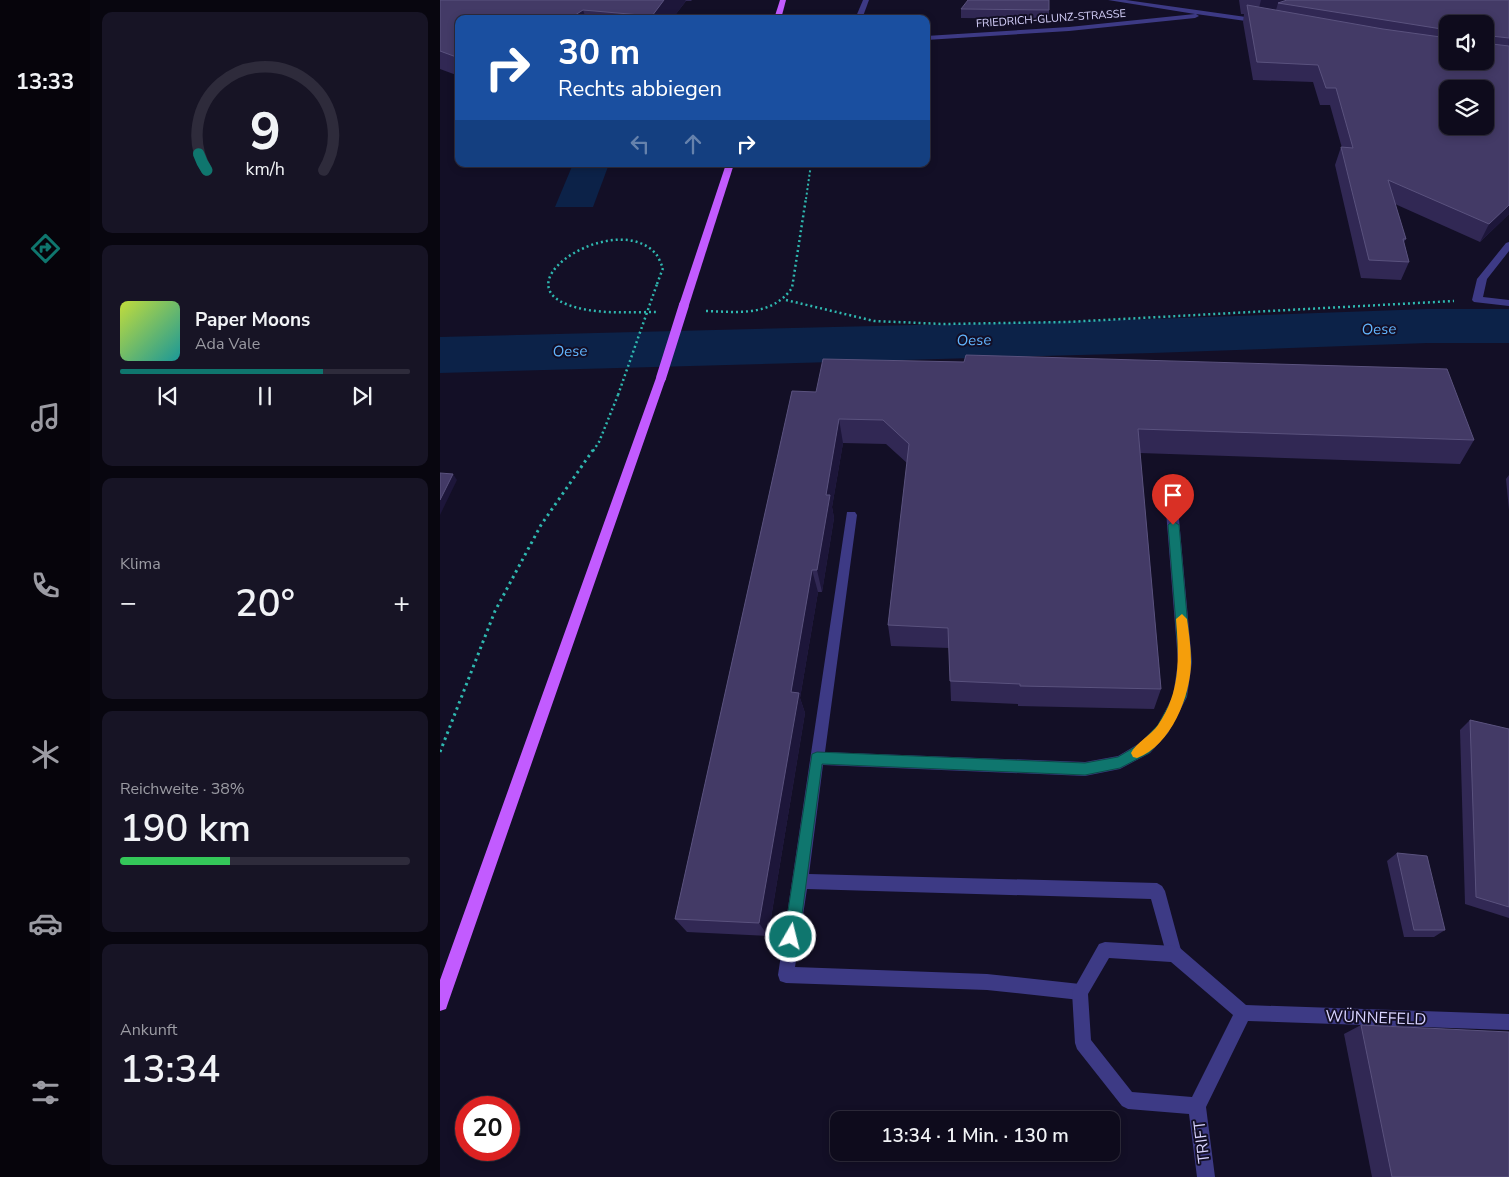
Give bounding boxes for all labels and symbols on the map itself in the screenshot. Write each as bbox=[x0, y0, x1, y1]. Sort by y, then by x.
street label: FRIEDRICH-GLUNZ-STRASSE bbox=[976, 6, 1127, 31]
water label: Oese bbox=[1361, 318, 1397, 340]
water label: Oese bbox=[956, 329, 992, 351]
water label: Oese bbox=[552, 340, 588, 362]
pin bbox=[1152, 474, 1194, 525]
position arrow bbox=[764, 910, 816, 962]
street label: WÜNNEFELD bbox=[1325, 1005, 1427, 1031]
speed limit sign: 20 bbox=[455, 1096, 520, 1161]
street label: TRIFT bbox=[1188, 1119, 1216, 1164]

